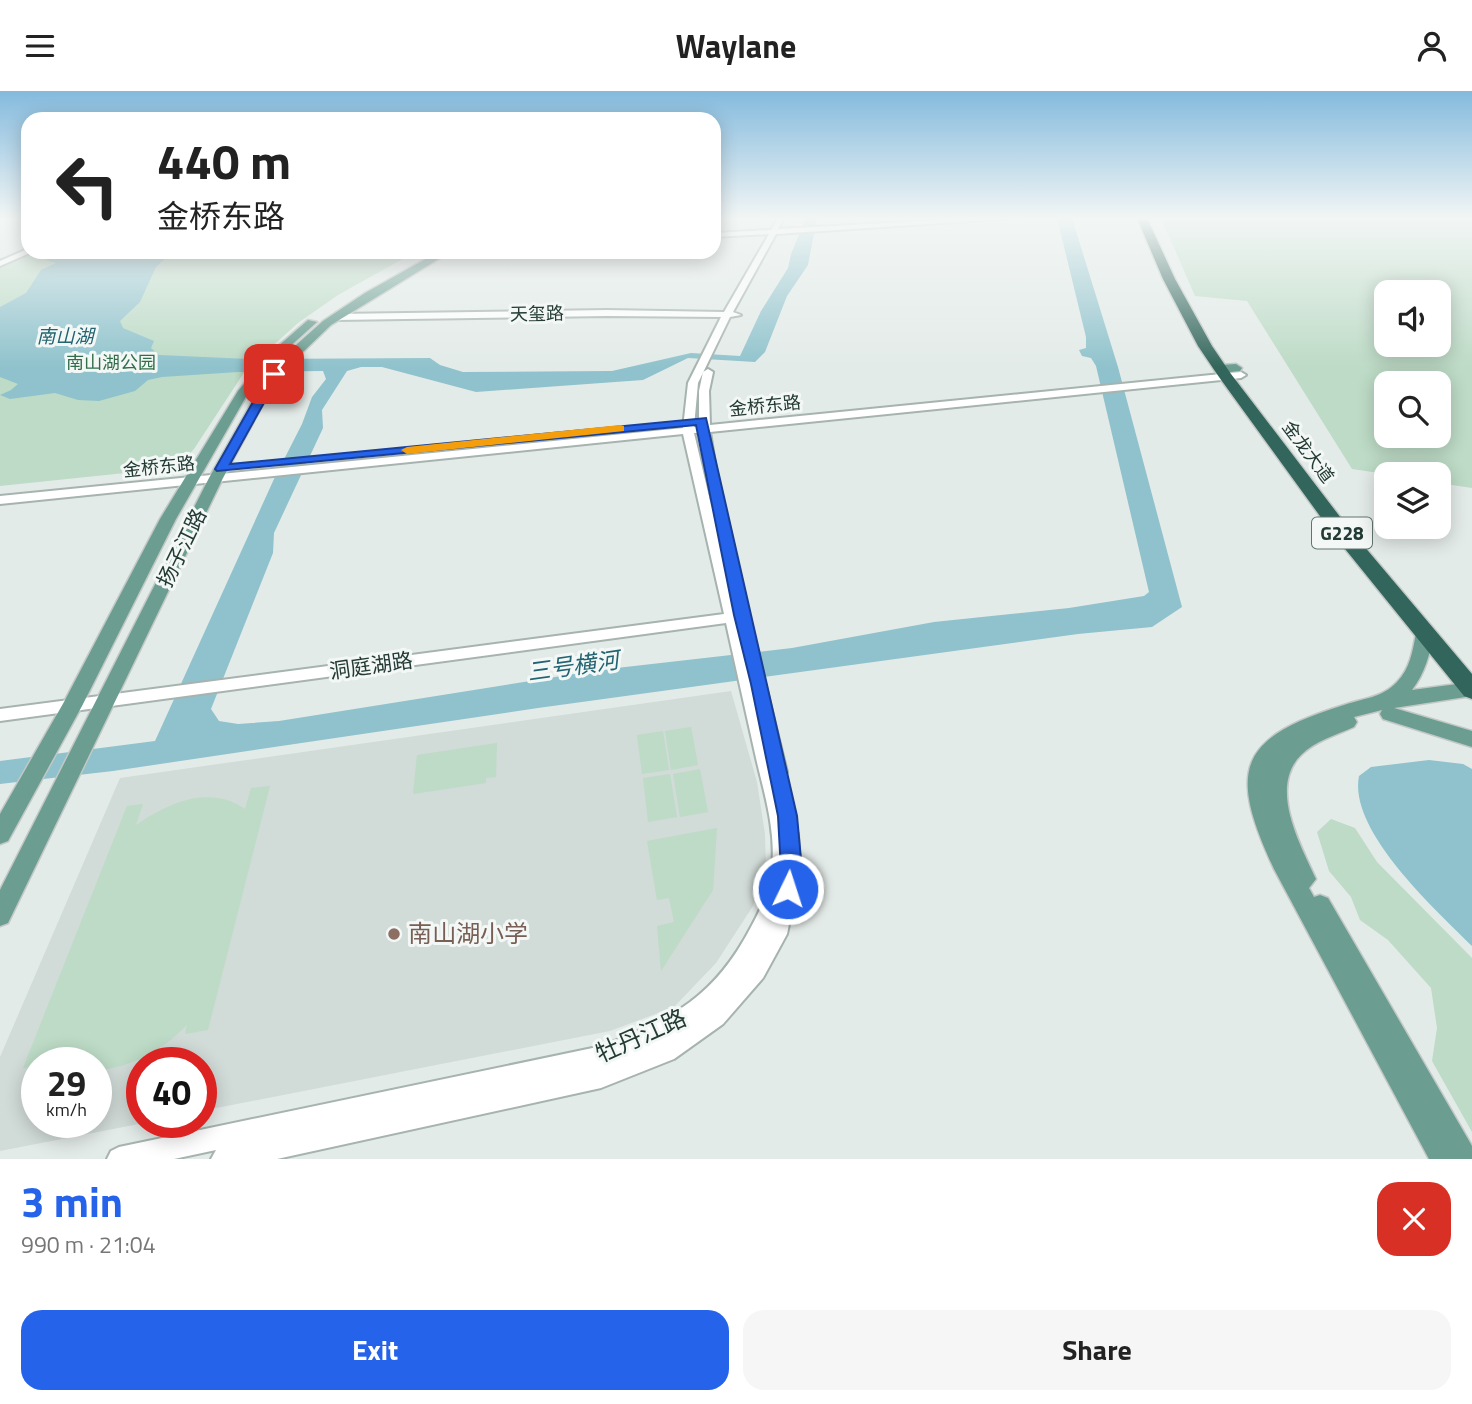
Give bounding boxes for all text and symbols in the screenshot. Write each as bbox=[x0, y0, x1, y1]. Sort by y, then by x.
text: Waylane bbox=[676, 22, 796, 70]
icon: menu bbox=[21, 27, 59, 65]
icon: person bbox=[1413, 27, 1451, 65]
text: 440 m bbox=[157, 123, 291, 198]
icon: left bbox=[42, 140, 133, 231]
text: 金桥东路 bbox=[157, 192, 285, 240]
map controls bbox=[1374, 280, 1451, 539]
button: sound bbox=[1374, 280, 1451, 357]
street label: 天玺路 bbox=[510, 300, 564, 327]
water label: 南山湖 bbox=[36, 321, 96, 350]
pin bbox=[244, 344, 304, 404]
park label: 南山湖公园 bbox=[66, 349, 156, 376]
icon: arrive bbox=[255, 355, 293, 393]
button: search bbox=[1374, 371, 1451, 448]
street label: 金桥东路 bbox=[728, 388, 802, 423]
street label: 金龙大道 bbox=[1276, 415, 1341, 489]
street label: 金桥东路 bbox=[122, 449, 196, 484]
button: layers bbox=[1374, 462, 1451, 539]
street label: 扬子江路 bbox=[148, 503, 214, 592]
road number: G228 bbox=[1312, 517, 1372, 549]
water label: 三号横河 bbox=[525, 641, 625, 689]
street label: 洞庭湖路 bbox=[327, 643, 415, 687]
position arrow bbox=[751, 852, 825, 926]
place label: 南山湖小学 bbox=[408, 915, 528, 951]
marker: 南山湖小学 bbox=[386, 926, 402, 942]
street label: 牡丹江路 bbox=[589, 999, 692, 1071]
speed limit sign: 40 bbox=[126, 1047, 217, 1138]
text: 29 bbox=[47, 1056, 86, 1110]
text: km/h bbox=[46, 1096, 87, 1123]
text: 3 min bbox=[21, 1169, 123, 1233]
button: close bbox=[1377, 1182, 1451, 1256]
text: 990 m · 21:04 bbox=[21, 1227, 156, 1262]
button: Exit bbox=[21, 1310, 729, 1390]
button: Share bbox=[743, 1310, 1451, 1390]

